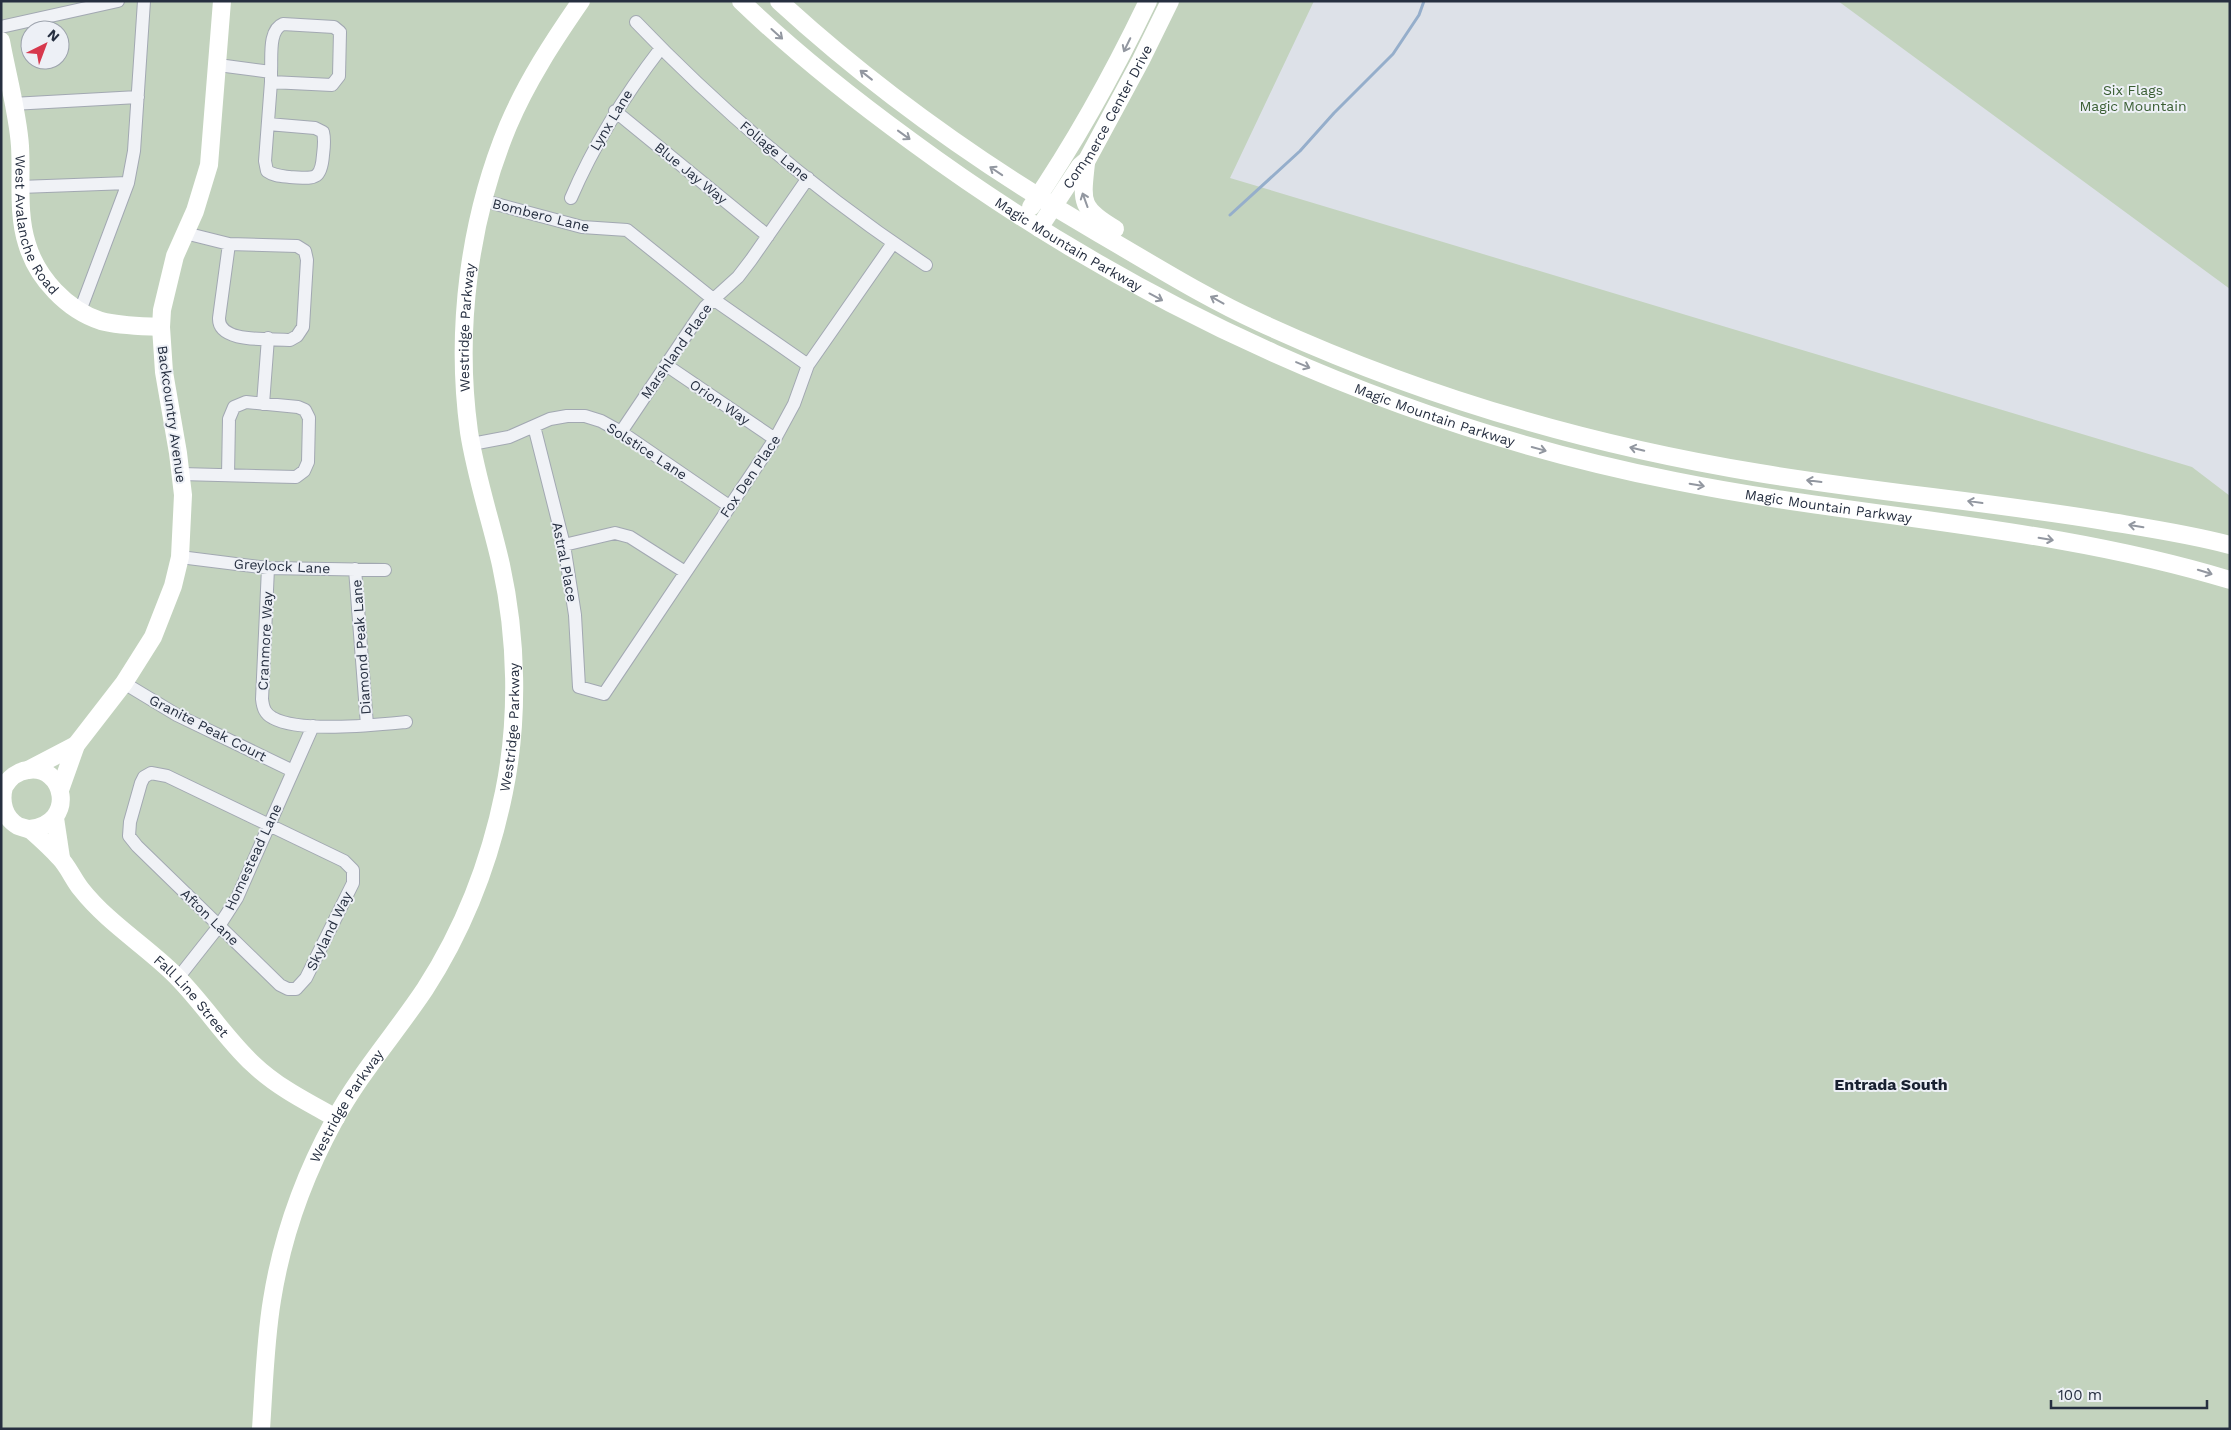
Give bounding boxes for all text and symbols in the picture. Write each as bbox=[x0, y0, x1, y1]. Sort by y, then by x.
north arrow bbox=[20, 20, 70, 70]
text: N bbox=[44, 26, 63, 45]
one-way arrow bbox=[770, 28, 783, 40]
one-way arrow bbox=[1122, 37, 1131, 52]
street label: Commerce Center Drive bbox=[1059, 42, 1155, 192]
one-way arrow bbox=[859, 69, 872, 80]
park label: Six Flags Magic Mountain bbox=[2079, 82, 2187, 114]
street label: Lynx Lane bbox=[587, 87, 635, 153]
street label: Foliage Lane bbox=[737, 117, 813, 185]
one-way arrow bbox=[897, 130, 910, 141]
street label: Blue Jay Way bbox=[651, 139, 731, 208]
street label: West Avalanche Road bbox=[12, 155, 62, 298]
one-way arrow bbox=[989, 166, 1003, 176]
one-way arrow bbox=[1080, 193, 1089, 208]
street label: Magic Mountain Parkway bbox=[992, 194, 1146, 295]
street label: Bombero Lane bbox=[491, 195, 591, 235]
street label: Westridge Parkway bbox=[456, 261, 478, 392]
one-way arrow bbox=[1148, 293, 1163, 302]
one-way arrow bbox=[1210, 295, 1225, 305]
street label: Marshland Place bbox=[637, 300, 715, 402]
street label: Backcountry Avenue bbox=[154, 344, 190, 484]
one-way arrow bbox=[1296, 362, 1311, 371]
street label: Orion Way bbox=[687, 376, 754, 428]
street label: Magic Mountain Parkway bbox=[1352, 380, 1518, 450]
street label: Solstice Lane bbox=[604, 419, 690, 483]
street label: Fox Den Place bbox=[716, 432, 784, 520]
one-way arrow bbox=[1629, 444, 1645, 453]
one-way arrow bbox=[1530, 445, 1546, 454]
one-way arrow bbox=[1806, 475, 1822, 485]
one-way arrow bbox=[1689, 481, 1705, 491]
street label: Magic Mountain Parkway bbox=[1744, 486, 1914, 526]
one-way arrow bbox=[1967, 497, 1983, 507]
street label: Astral Place bbox=[549, 521, 581, 603]
one-way arrow bbox=[2128, 521, 2144, 531]
one-way arrow bbox=[2037, 534, 2053, 544]
street label: Greylock Lane bbox=[233, 555, 331, 577]
one-way arrow bbox=[2196, 567, 2212, 577]
street label: Diamond Peak Lane bbox=[348, 579, 374, 715]
street label: Cranmore Way bbox=[254, 590, 276, 691]
street label: Westridge Parkway bbox=[496, 662, 522, 793]
street label: Granite Peak Court bbox=[147, 692, 269, 765]
street label: Homestead Lane bbox=[221, 801, 285, 913]
street label: Afton Lane bbox=[178, 885, 242, 949]
street label: Skyland Way bbox=[303, 888, 355, 973]
street label: Fall Line Street bbox=[151, 952, 232, 1040]
street label: Westridge Parkway bbox=[306, 1046, 387, 1165]
district label: Entrada South bbox=[1834, 1075, 1948, 1094]
scale bar bbox=[2051, 1378, 2207, 1410]
text: 100 m bbox=[2058, 1386, 2102, 1404]

